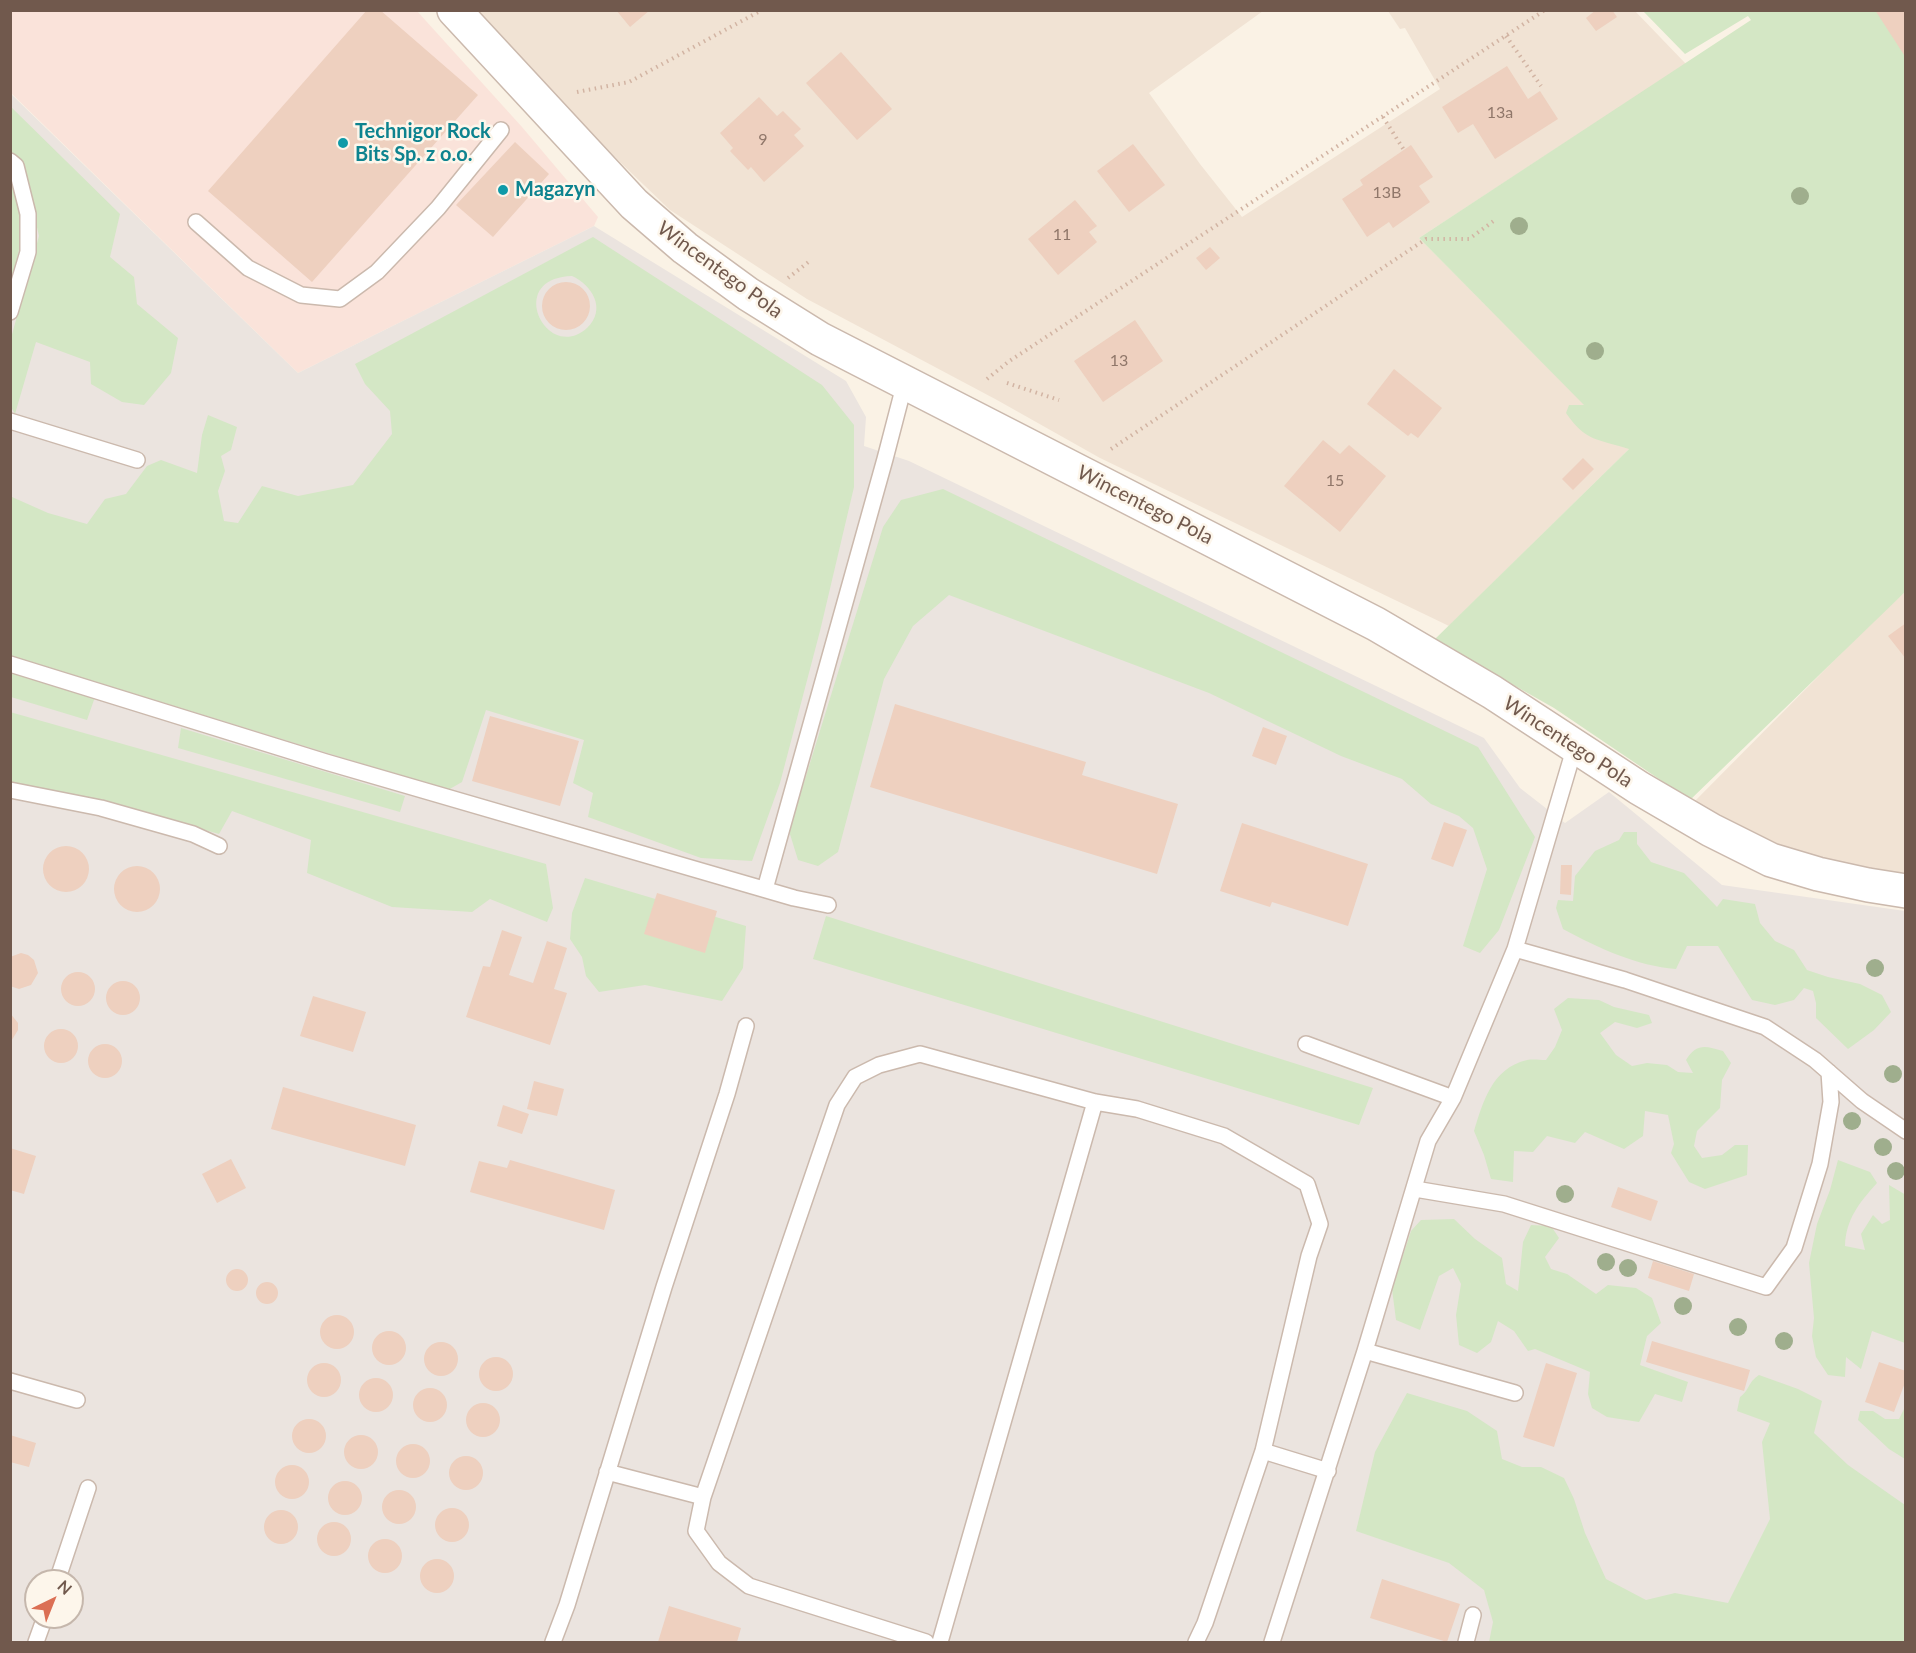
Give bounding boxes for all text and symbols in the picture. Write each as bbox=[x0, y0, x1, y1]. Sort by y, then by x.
house number: 13a bbox=[1487, 103, 1513, 123]
place label: Technigor Rock Bits Sp. z o.o. bbox=[355, 120, 491, 167]
house number: 9 bbox=[758, 130, 768, 150]
marker: Technigor Rock Bits Sp. z o.o. bbox=[336, 136, 350, 150]
place label: Magazyn bbox=[515, 178, 596, 202]
marker: Magazyn bbox=[496, 183, 510, 197]
house number: 13B bbox=[1373, 183, 1401, 203]
street label: Wincentego Pola bbox=[653, 216, 787, 324]
house number: 11 bbox=[1053, 225, 1071, 245]
house number: 13 bbox=[1110, 351, 1128, 371]
street label: Wincentego Pola bbox=[1073, 460, 1217, 550]
house number: 15 bbox=[1326, 471, 1344, 491]
street label: Wincentego Pola bbox=[1499, 691, 1637, 793]
north arrow bbox=[24, 1569, 84, 1629]
text: N bbox=[54, 1576, 76, 1598]

